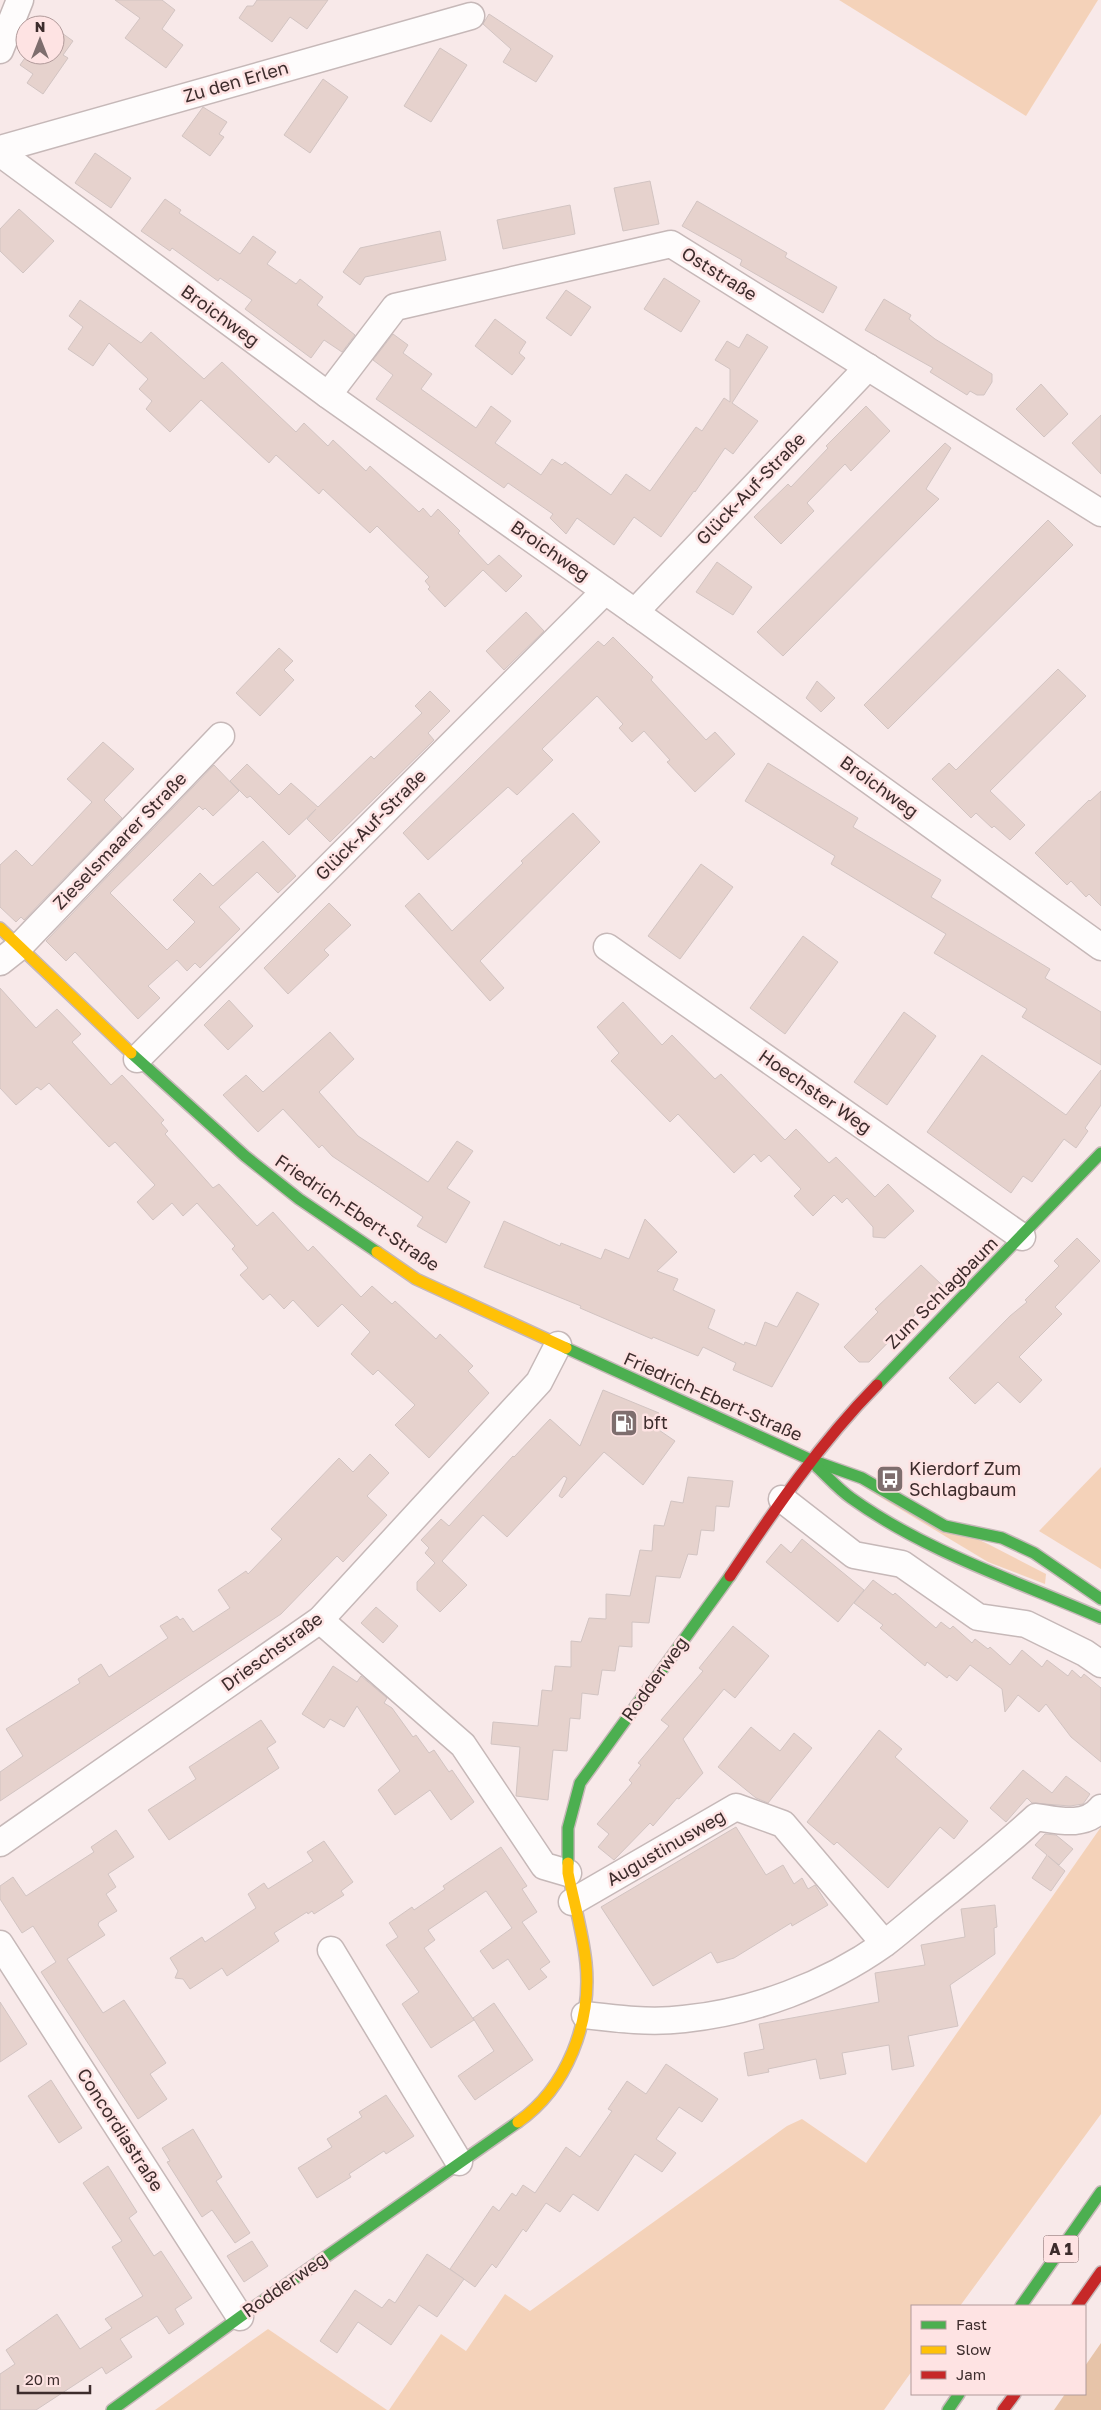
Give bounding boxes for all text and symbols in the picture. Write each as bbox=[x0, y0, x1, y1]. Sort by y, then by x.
north arrow bbox=[15, 15, 65, 65]
text: N bbox=[35, 18, 45, 35]
street label: Zu den Erlen bbox=[181, 56, 291, 106]
street label: Oststraße bbox=[678, 241, 761, 305]
street label: Broichweg bbox=[177, 280, 264, 351]
street label: Glück-Auf-Straße bbox=[691, 428, 809, 549]
street label: Broichweg bbox=[507, 515, 594, 585]
street label: Broichweg bbox=[836, 751, 923, 822]
street label: Glück-Auf-Straße bbox=[310, 764, 430, 884]
street label: Zieselsmaarer Straße bbox=[48, 767, 191, 914]
street label: Hoechster Weg bbox=[755, 1044, 876, 1138]
street label: Friedrich-Ebert-Straße bbox=[271, 1149, 444, 1275]
street label: Zum Schlagbaum bbox=[881, 1232, 1002, 1353]
street label: Friedrich-Ebert-Straße bbox=[621, 1347, 806, 1445]
fuel station icon: bft bbox=[609, 1408, 639, 1438]
place label: bft bbox=[643, 1411, 668, 1433]
place label: Kierdorf Zum Schlagbaum bbox=[909, 1457, 1021, 1500]
bus stop icon: Kierdorf Zum Schlagbaum bbox=[875, 1464, 905, 1494]
street label: Drieschstraße bbox=[216, 1607, 326, 1695]
street label: Rodderweg bbox=[616, 1632, 692, 1725]
street label: Augustinusweg bbox=[602, 1804, 729, 1890]
street label: Concordiastraße bbox=[73, 2064, 169, 2195]
road number: A 1 bbox=[1044, 2236, 1078, 2262]
street label: Rodderweg bbox=[238, 2247, 331, 2322]
legend bbox=[911, 2305, 1086, 2395]
text: Fast bbox=[956, 2315, 987, 2333]
text: Slow bbox=[956, 2340, 991, 2358]
scale bar bbox=[18, 2362, 90, 2394]
text: Jam bbox=[956, 2365, 986, 2383]
text: 20 m bbox=[25, 2370, 60, 2388]

